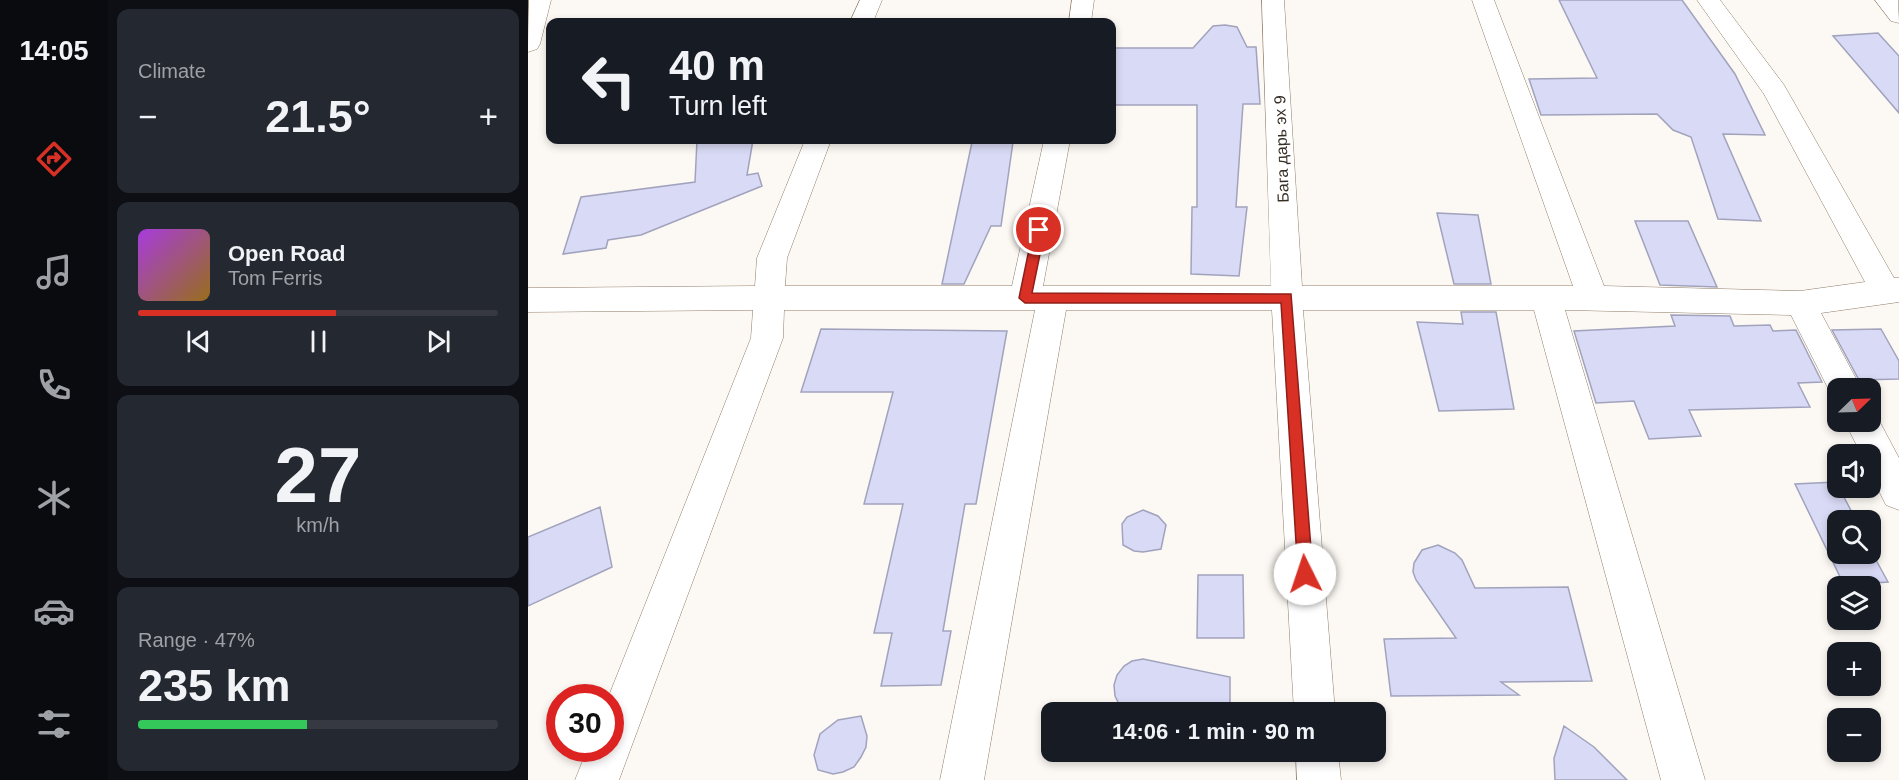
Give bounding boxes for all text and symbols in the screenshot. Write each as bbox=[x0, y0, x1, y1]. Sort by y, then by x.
text: 14:05 bbox=[19, 36, 89, 66]
icon: left bbox=[570, 42, 648, 120]
text: 40 m bbox=[669, 42, 765, 89]
text: Climate bbox=[138, 60, 206, 82]
text: 21.5° bbox=[265, 91, 371, 142]
text: Turn left bbox=[669, 91, 767, 121]
street label: Бага дарь эх 9 bbox=[1271, 95, 1292, 203]
text: − bbox=[138, 98, 157, 135]
text: + bbox=[479, 98, 498, 135]
icon: directions bbox=[33, 138, 75, 180]
pin bbox=[1013, 204, 1064, 255]
icon: arrive bbox=[1022, 213, 1055, 246]
text: Open Road bbox=[228, 241, 345, 266]
icon: music bbox=[33, 251, 75, 293]
text: Tom Ferris bbox=[228, 267, 322, 289]
icon: previous bbox=[182, 325, 215, 358]
icon: pause bbox=[302, 325, 335, 358]
icon: next bbox=[422, 325, 455, 358]
icon: phone bbox=[33, 364, 75, 406]
north arrow bbox=[1827, 378, 1881, 432]
map controls bbox=[1827, 378, 1881, 762]
text: 27 bbox=[275, 431, 361, 519]
button: sound bbox=[1827, 444, 1881, 498]
icon: climate bbox=[33, 477, 75, 519]
button: search bbox=[1827, 510, 1881, 564]
text: km/h bbox=[296, 514, 340, 536]
position arrow bbox=[1273, 542, 1337, 606]
button: layers bbox=[1827, 576, 1881, 630]
icon: car bbox=[33, 590, 75, 632]
text: Range · 47% bbox=[138, 629, 255, 651]
button: + bbox=[1827, 642, 1881, 696]
text: 235 km bbox=[138, 660, 291, 711]
speed limit sign: 30 bbox=[546, 684, 624, 762]
icon: filters bbox=[33, 703, 75, 745]
button: − bbox=[1827, 708, 1881, 762]
text: 14:06 · 1 min · 90 m bbox=[1112, 719, 1315, 744]

